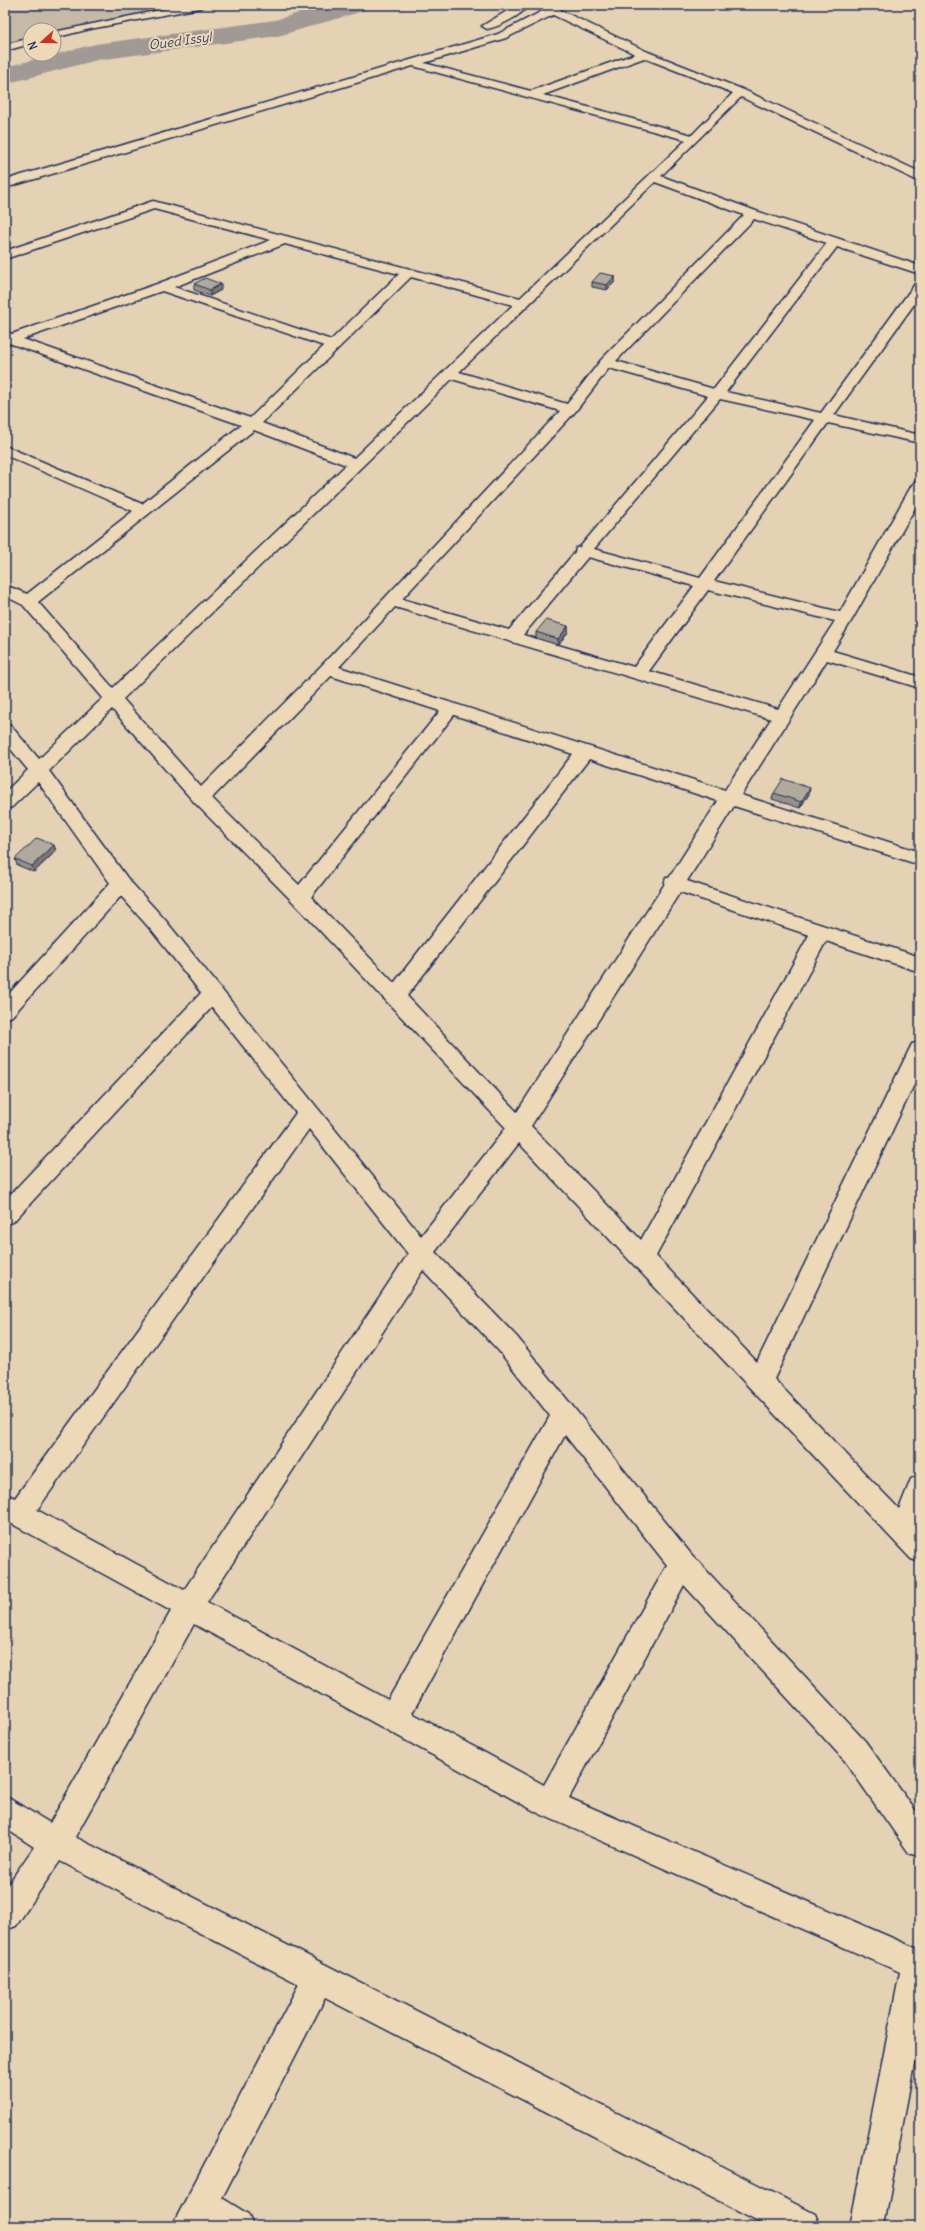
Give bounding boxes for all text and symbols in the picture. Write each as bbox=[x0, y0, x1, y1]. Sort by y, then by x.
north arrow bbox=[22, 22, 62, 62]
water label: Oued Issyl bbox=[148, 28, 215, 54]
text: N bbox=[25, 40, 41, 52]

